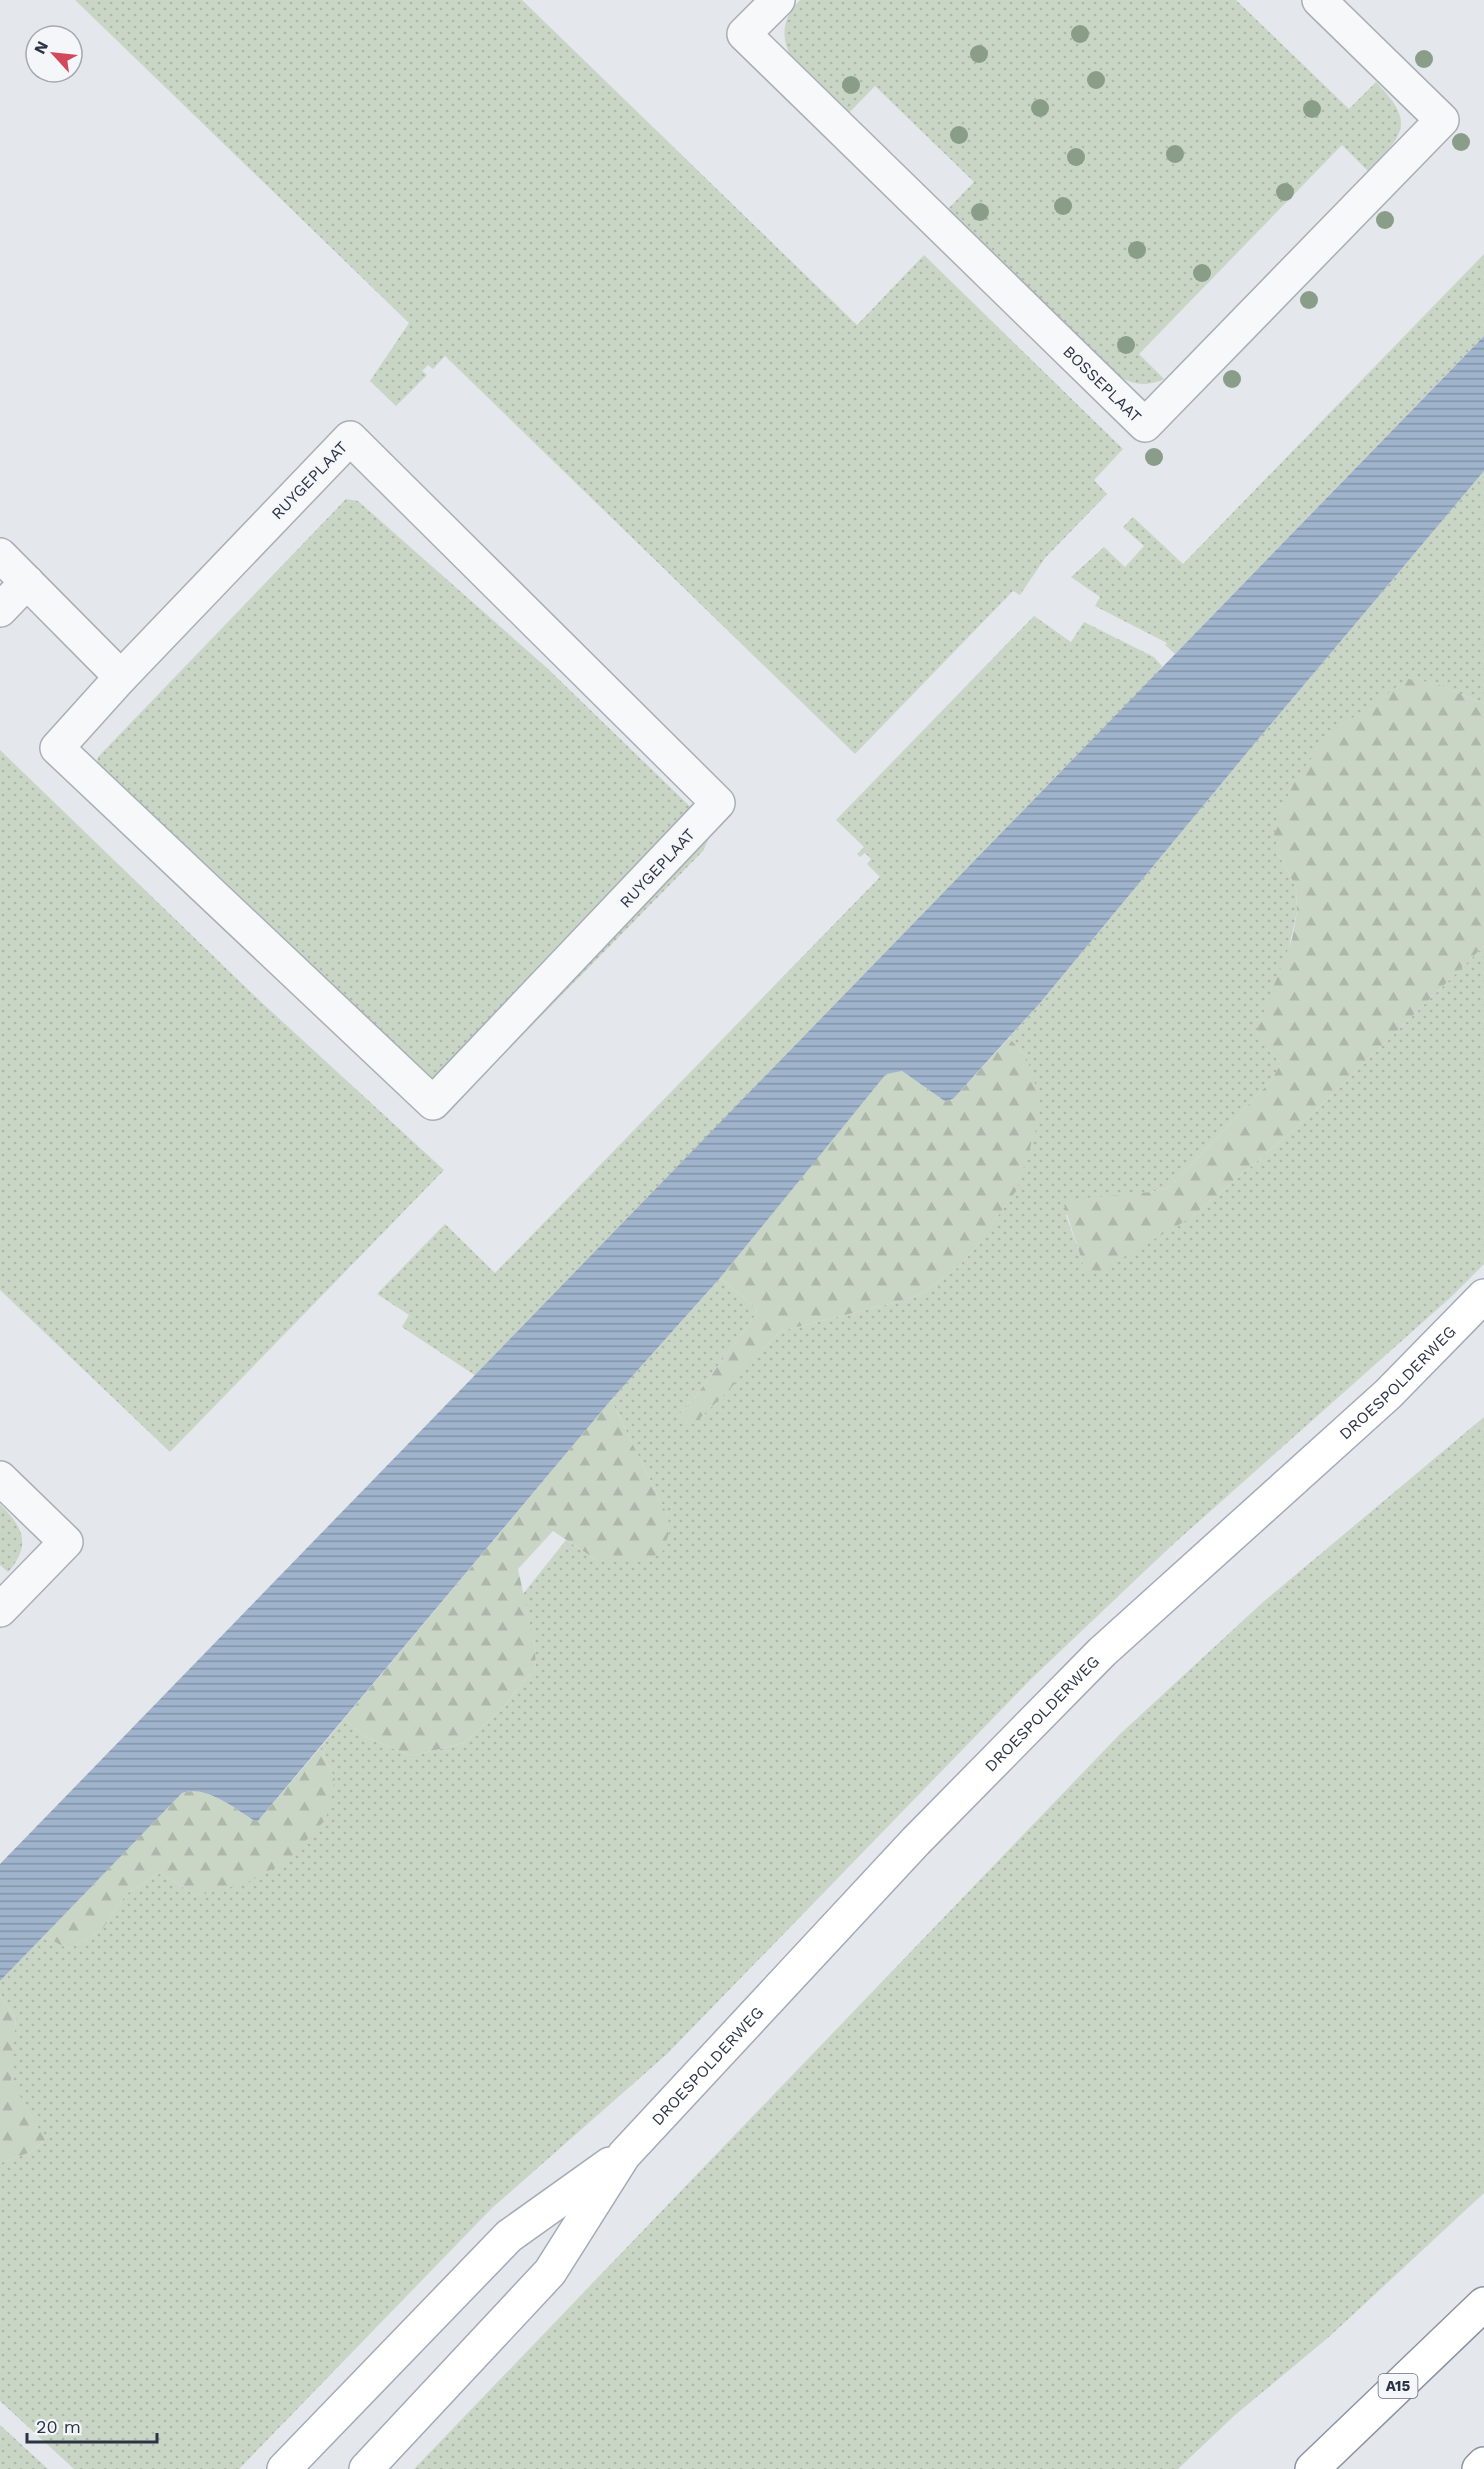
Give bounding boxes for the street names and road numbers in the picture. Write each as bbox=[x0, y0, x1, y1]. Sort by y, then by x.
street label: BOSSEPLAAT bbox=[1059, 342, 1146, 427]
street label: RUYGEPLAAT bbox=[267, 437, 352, 523]
street label: RUYGEPLAAT bbox=[616, 825, 699, 912]
street label: DROESPOLDERWEG bbox=[1335, 1322, 1460, 1443]
street label: DROESPOLDERWEG bbox=[981, 1652, 1103, 1776]
street label: DROESPOLDERWEG bbox=[648, 2003, 767, 2129]
road number: A15 bbox=[1378, 2374, 1418, 2398]

